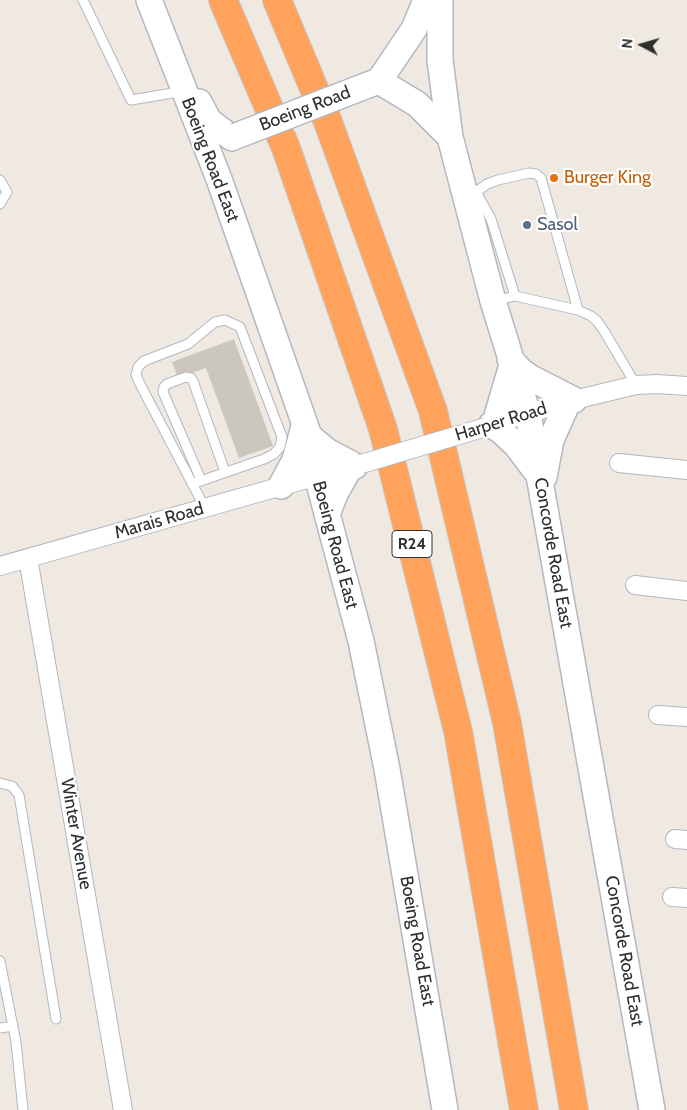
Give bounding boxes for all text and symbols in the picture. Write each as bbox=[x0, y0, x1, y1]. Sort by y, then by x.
north arrow bbox=[617, 20, 667, 70]
text: N bbox=[618, 38, 637, 49]
street label: Boeing Road bbox=[256, 82, 354, 136]
street label: Boeing Road East bbox=[176, 95, 244, 225]
place label: Burger King bbox=[564, 167, 651, 189]
marker: Burger King bbox=[548, 172, 560, 184]
place label: Sasol bbox=[537, 214, 578, 236]
marker: Sasol bbox=[521, 219, 533, 231]
street label: Harper Road bbox=[452, 398, 550, 446]
street label: Concorde Road East bbox=[529, 476, 577, 630]
street label: Boeing Road East bbox=[307, 478, 363, 612]
street label: Marais Road bbox=[112, 498, 206, 544]
road number: R24 bbox=[392, 530, 432, 558]
street label: Winter Avenue bbox=[56, 777, 96, 891]
street label: Boeing Road East bbox=[395, 874, 439, 1008]
street label: Concorde Road East bbox=[600, 874, 648, 1028]

